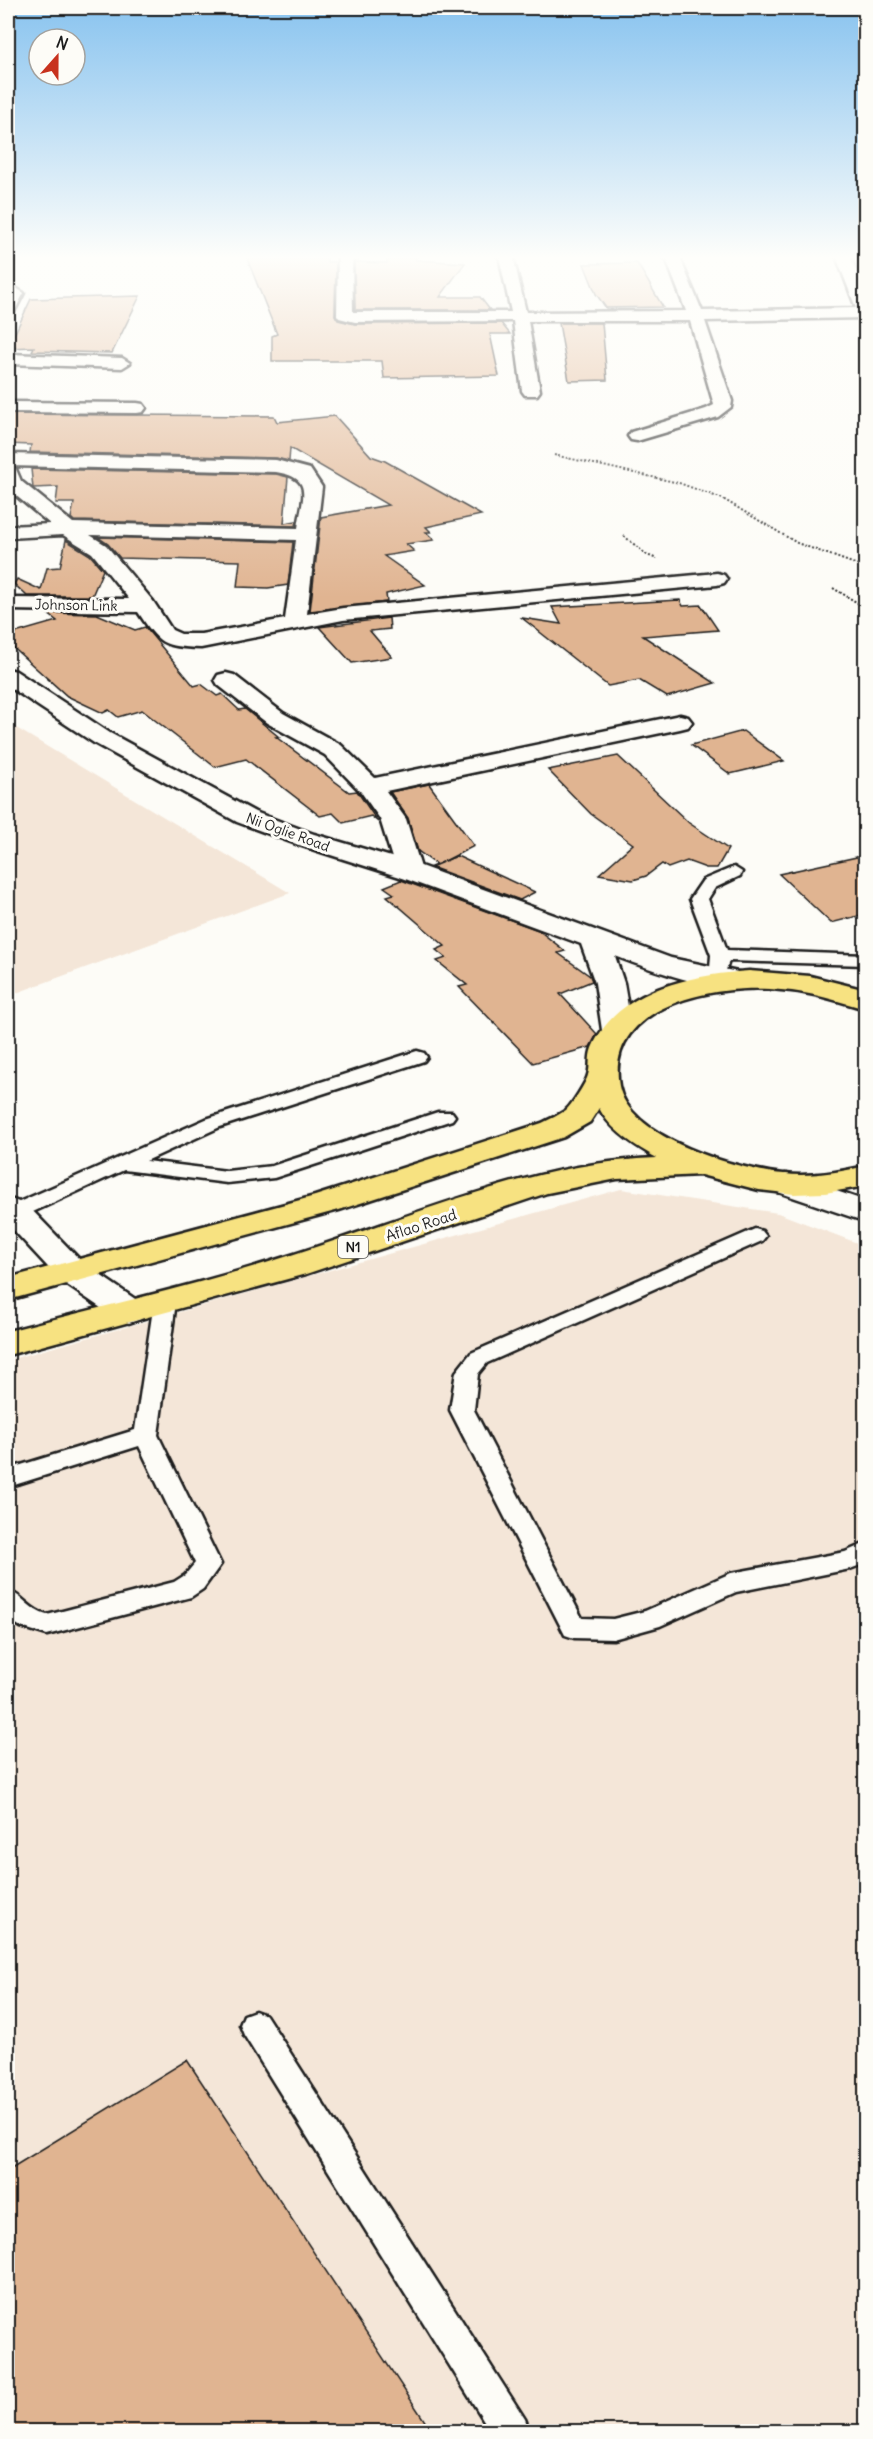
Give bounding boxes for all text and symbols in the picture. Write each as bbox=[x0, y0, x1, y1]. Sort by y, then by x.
north arrow bbox=[27, 27, 87, 87]
text: N bbox=[54, 32, 71, 54]
street label: Johnson Link bbox=[34, 595, 118, 615]
street label: Nii Oglie Road bbox=[244, 809, 332, 855]
street label: Aflao Road bbox=[383, 1205, 459, 1245]
road number: N1 bbox=[338, 1236, 368, 1258]

